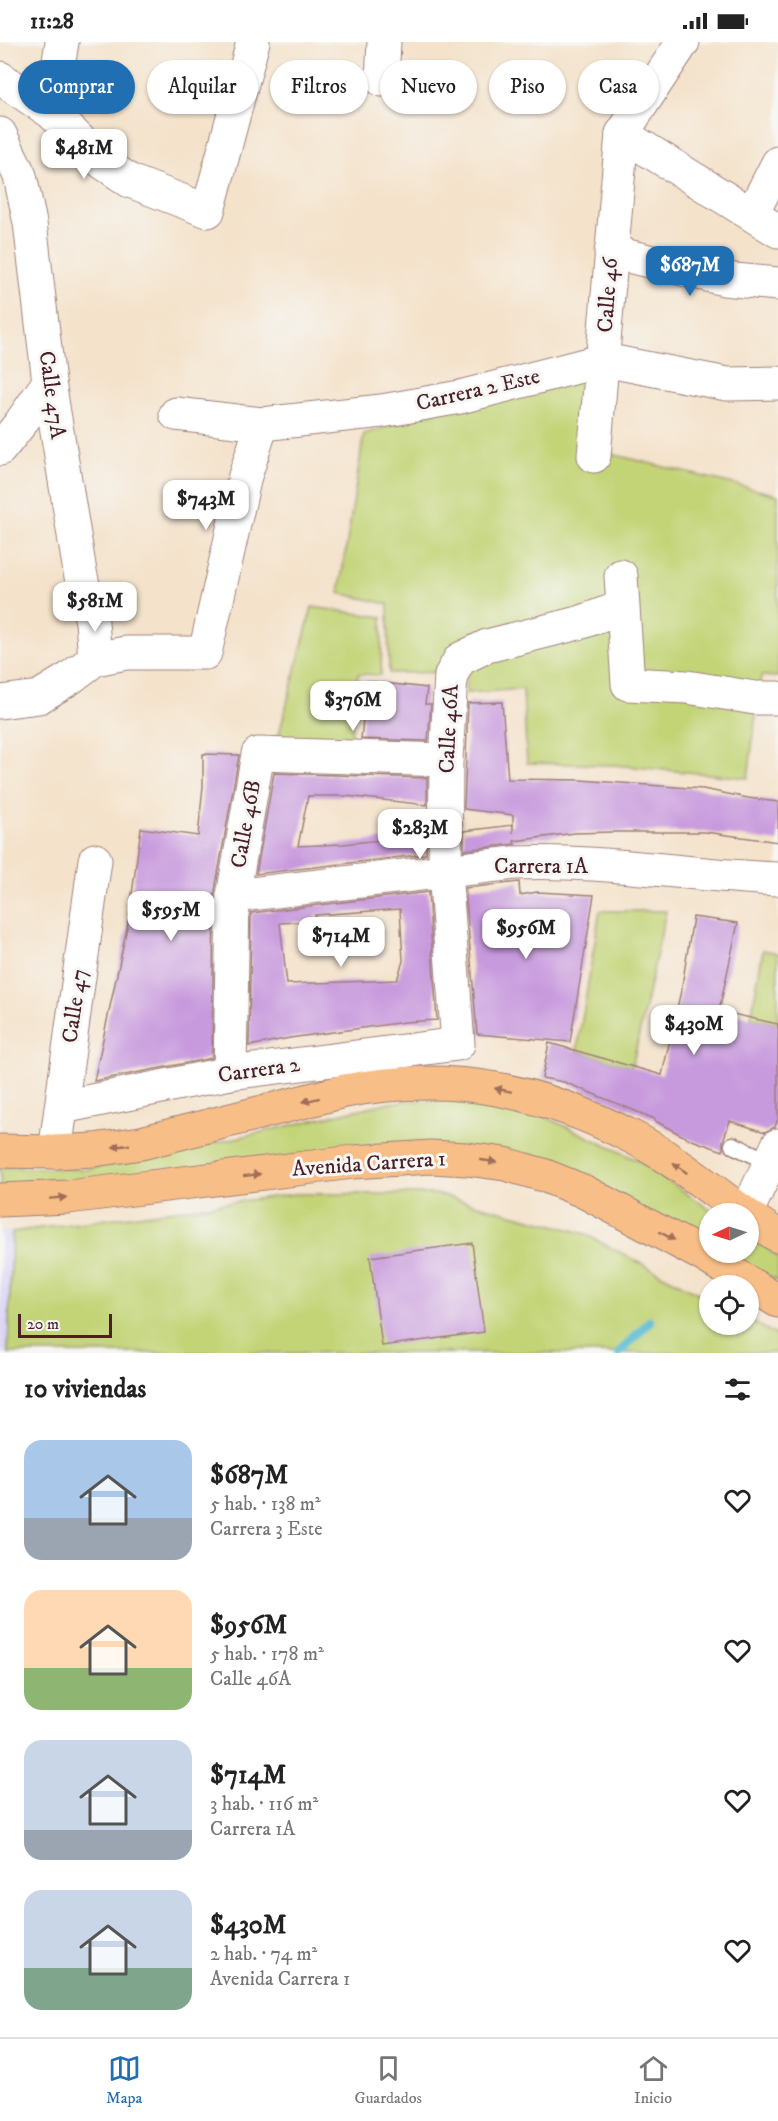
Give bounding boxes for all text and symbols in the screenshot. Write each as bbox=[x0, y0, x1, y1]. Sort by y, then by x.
text: 11:28 bbox=[30, 8, 74, 35]
chip: Comprar bbox=[18, 60, 135, 114]
chip: Alquilar bbox=[147, 60, 258, 114]
chip: Filtros bbox=[270, 60, 368, 114]
chip: Nuevo bbox=[380, 60, 477, 114]
chip: Piso bbox=[489, 60, 566, 114]
chip: Casa bbox=[578, 60, 659, 114]
pin: $481M bbox=[42, 129, 126, 180]
text: $481M bbox=[55, 136, 113, 161]
pin: $687M bbox=[648, 246, 732, 297]
text: $687M bbox=[660, 253, 720, 278]
street label: Calle 46 bbox=[592, 255, 624, 333]
street label: Calle 47A bbox=[32, 349, 72, 442]
street label: Carrera 2 Este bbox=[413, 363, 543, 417]
pin: $743M bbox=[164, 480, 248, 531]
text: $743M bbox=[177, 487, 235, 512]
pin: $581M bbox=[53, 582, 137, 633]
text: $581M bbox=[67, 589, 123, 614]
pin: $376M bbox=[311, 681, 395, 732]
street label: Calle 46A bbox=[433, 683, 465, 774]
text: $376M bbox=[324, 688, 382, 713]
street label: Calle 46B bbox=[225, 778, 267, 870]
pin: $283M bbox=[378, 809, 462, 860]
text: $283M bbox=[392, 816, 448, 841]
street label: Carrera 1A bbox=[494, 853, 589, 880]
pin: $595M bbox=[129, 891, 213, 942]
text: $595M bbox=[141, 898, 201, 923]
pin: $956M bbox=[484, 909, 568, 960]
text: $956M bbox=[496, 916, 556, 941]
pin: $714M bbox=[299, 917, 383, 968]
text: $714M bbox=[312, 924, 370, 949]
street label: Calle 47 bbox=[56, 967, 94, 1045]
pin: $430M bbox=[652, 1005, 736, 1056]
text: $430M bbox=[665, 1012, 723, 1037]
street label: Carrera 2 bbox=[216, 1051, 302, 1089]
one-way arrow bbox=[494, 1085, 513, 1094]
one-way arrow bbox=[301, 1095, 320, 1105]
one-way arrow bbox=[112, 1141, 131, 1150]
street label: Avenida Carrera 1 bbox=[291, 1145, 447, 1183]
one-way arrow bbox=[478, 1157, 497, 1166]
one-way arrow bbox=[673, 1162, 689, 1174]
one-way arrow bbox=[243, 1170, 262, 1179]
one-way arrow bbox=[49, 1193, 68, 1203]
north arrow bbox=[699, 1203, 759, 1263]
map controls bbox=[699, 1203, 759, 1335]
one-way arrow bbox=[658, 1231, 675, 1241]
button: locate bbox=[699, 1275, 759, 1335]
scale bar bbox=[18, 1311, 112, 1338]
text: 20 m bbox=[27, 1314, 59, 1334]
text: 10 viviendas bbox=[24, 1373, 146, 1406]
icon: filters bbox=[721, 1373, 754, 1406]
text: $687M bbox=[210, 1459, 288, 1492]
icon: home bbox=[72, 1464, 144, 1536]
icon: heart bbox=[721, 1484, 754, 1517]
text: 5 hab. · 138 m² bbox=[210, 1492, 321, 1517]
text: Carrera 3 Este bbox=[210, 1517, 322, 1542]
text: $956M bbox=[210, 1609, 287, 1642]
icon: home bbox=[72, 1614, 144, 1686]
icon: heart bbox=[721, 1634, 754, 1667]
text: 5 hab. · 178 m² bbox=[210, 1642, 324, 1667]
text: Calle 46A bbox=[210, 1667, 291, 1692]
text: $714M bbox=[210, 1759, 286, 1792]
icon: home bbox=[72, 1764, 144, 1836]
icon: heart bbox=[721, 1784, 754, 1817]
text: 3 hab. · 116 m² bbox=[210, 1792, 318, 1817]
text: Carrera 1A bbox=[210, 1817, 295, 1842]
text: $430M bbox=[210, 1909, 287, 1942]
icon: home bbox=[72, 1914, 144, 1986]
icon: heart bbox=[721, 1934, 754, 1967]
text: 2 hab. · 74 m² bbox=[210, 1942, 318, 1967]
text: Avenida Carrera 1 bbox=[210, 1967, 350, 1992]
tab: Mapa bbox=[106, 2052, 142, 2108]
tab: Guardados bbox=[354, 2052, 422, 2108]
tab: Inicio bbox=[634, 2052, 672, 2108]

